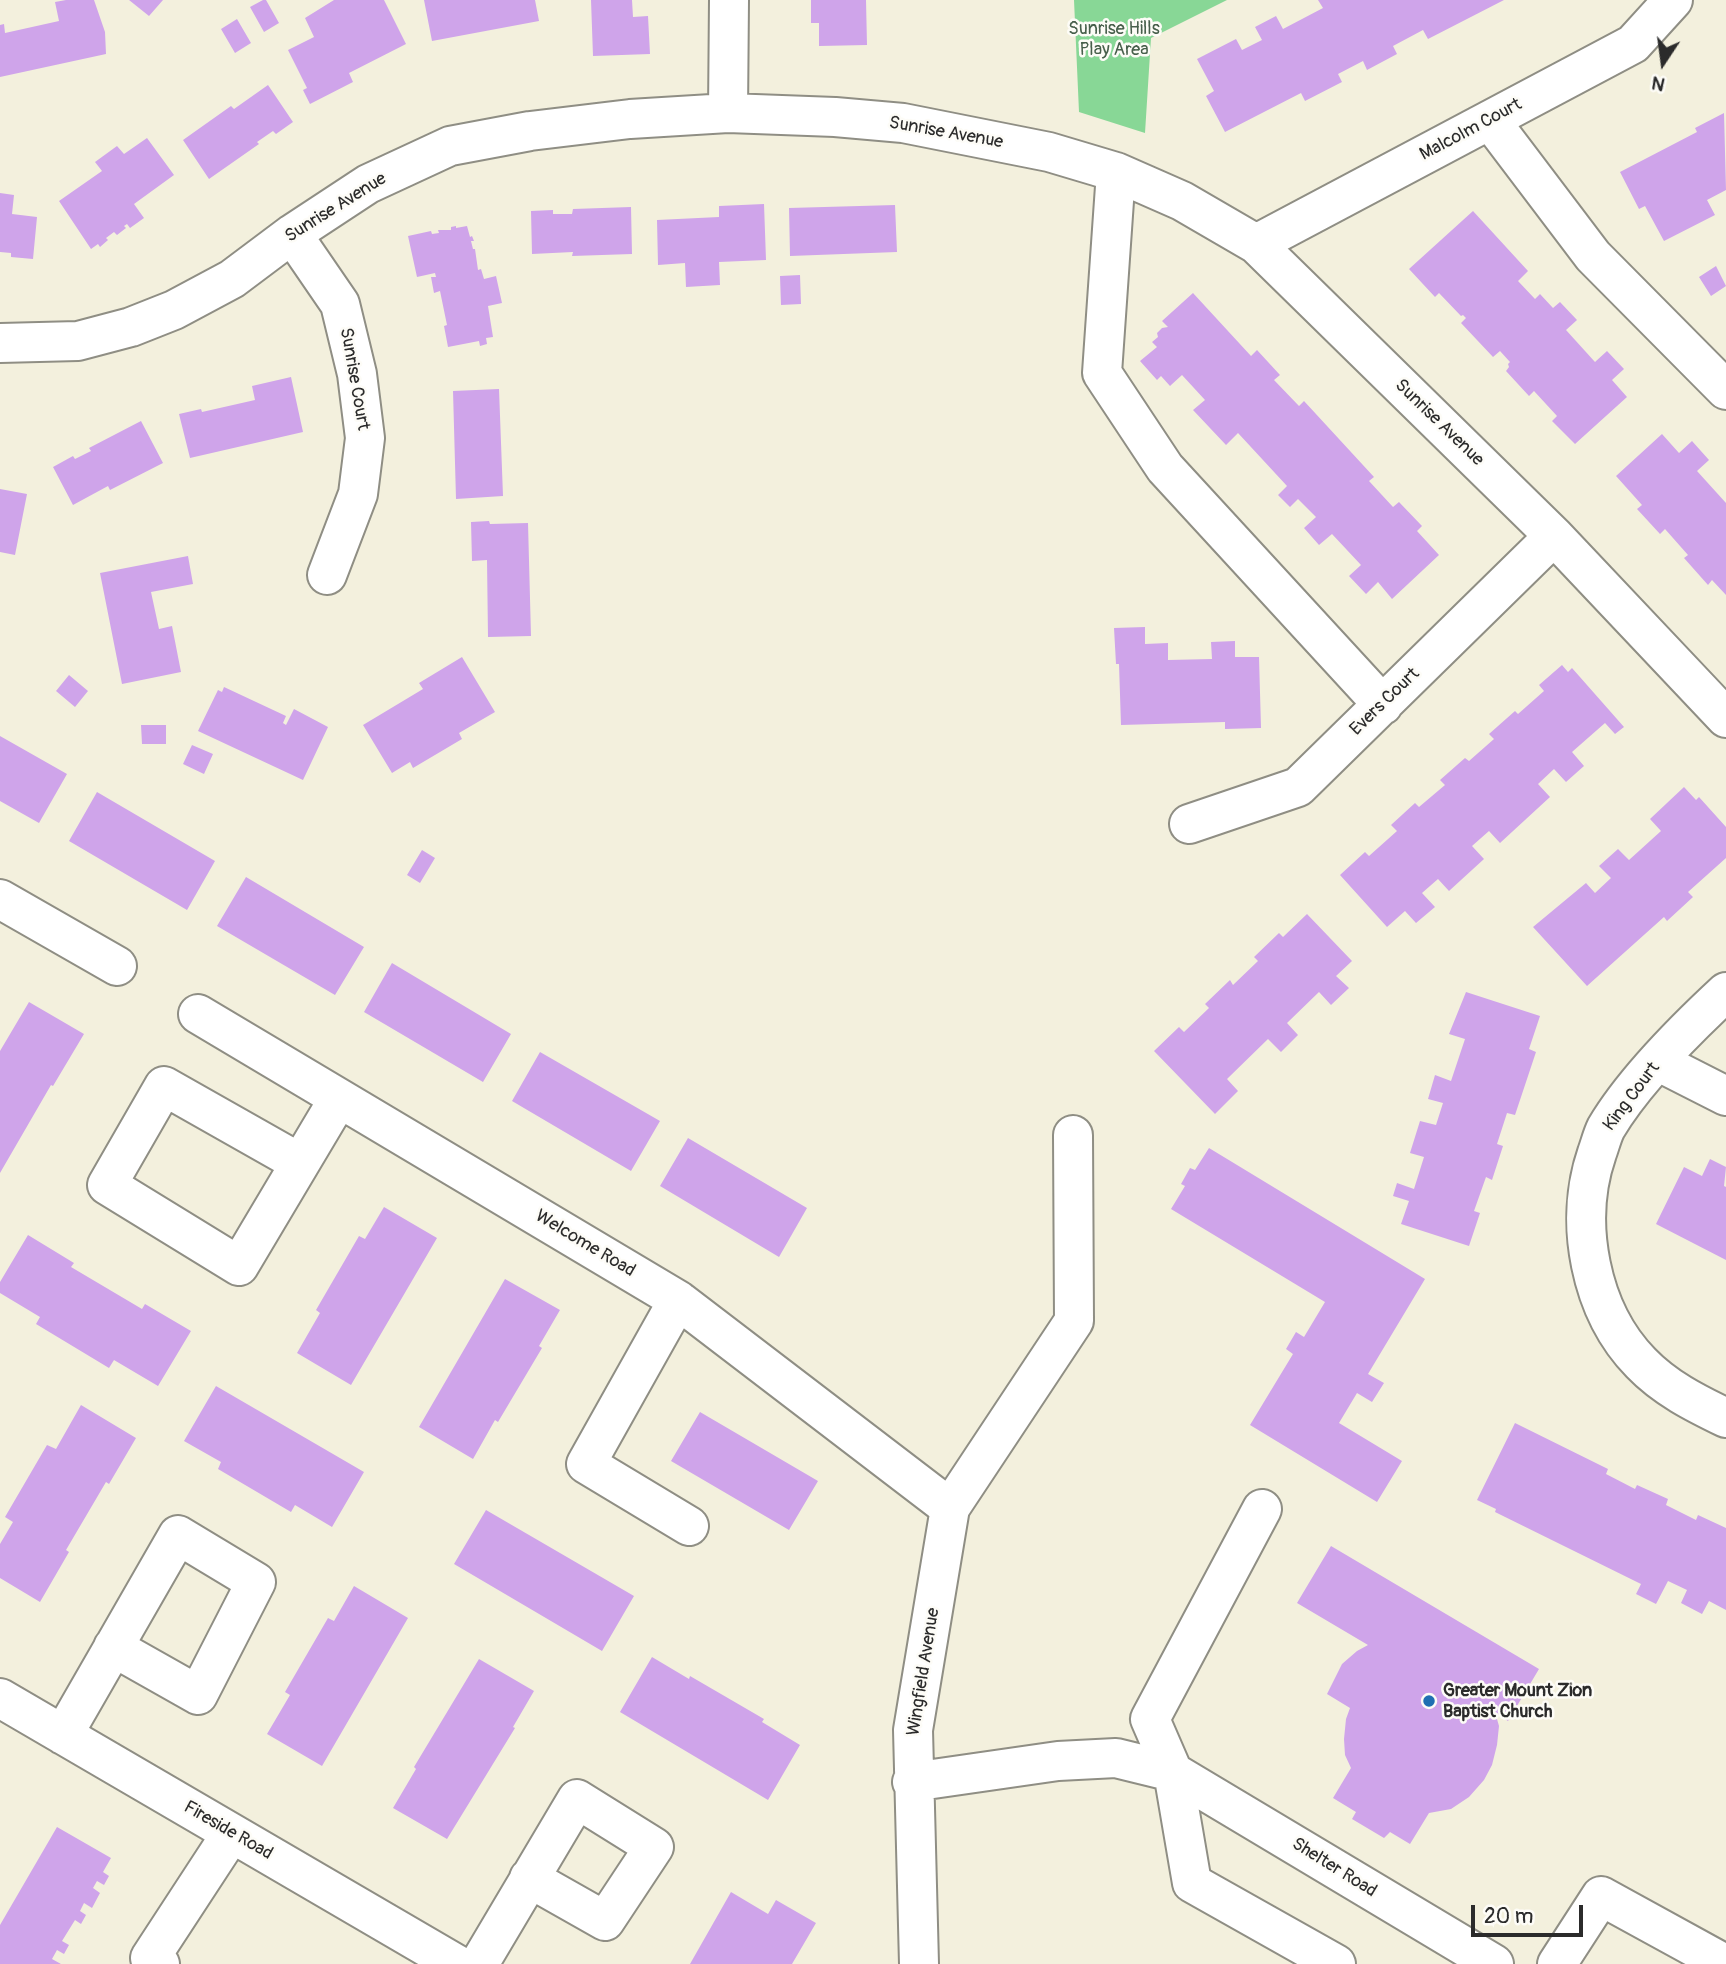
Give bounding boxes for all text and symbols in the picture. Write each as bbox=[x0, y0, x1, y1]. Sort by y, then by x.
park label: Sunrise Hills Play Area bbox=[1068, 18, 1160, 60]
north arrow bbox=[1628, 28, 1698, 98]
text: N bbox=[1649, 70, 1667, 97]
street label: Malcolm Court bbox=[1416, 94, 1526, 166]
street label: Sunrise Avenue bbox=[887, 112, 1005, 154]
street label: Sunrise Avenue bbox=[281, 168, 391, 248]
street label: Sunrise Court bbox=[334, 326, 374, 432]
street label: Sunrise Avenue bbox=[1390, 375, 1488, 471]
street label: Evers Court bbox=[1346, 664, 1424, 740]
street label: King Court bbox=[1599, 1058, 1665, 1136]
street label: Welcome Road bbox=[531, 1206, 639, 1282]
street label: Wingfield Avenue bbox=[903, 1606, 945, 1738]
place label: Greater Mount Zion Baptist Church bbox=[1443, 1680, 1592, 1722]
marker: Greater Mount Zion Baptist Church bbox=[1421, 1693, 1437, 1709]
street label: Fireside Road bbox=[180, 1797, 276, 1865]
street label: Shelter Road bbox=[1288, 1833, 1380, 1903]
scale bar bbox=[1474, 1890, 1586, 1934]
text: 20 m bbox=[1484, 1903, 1533, 1930]

